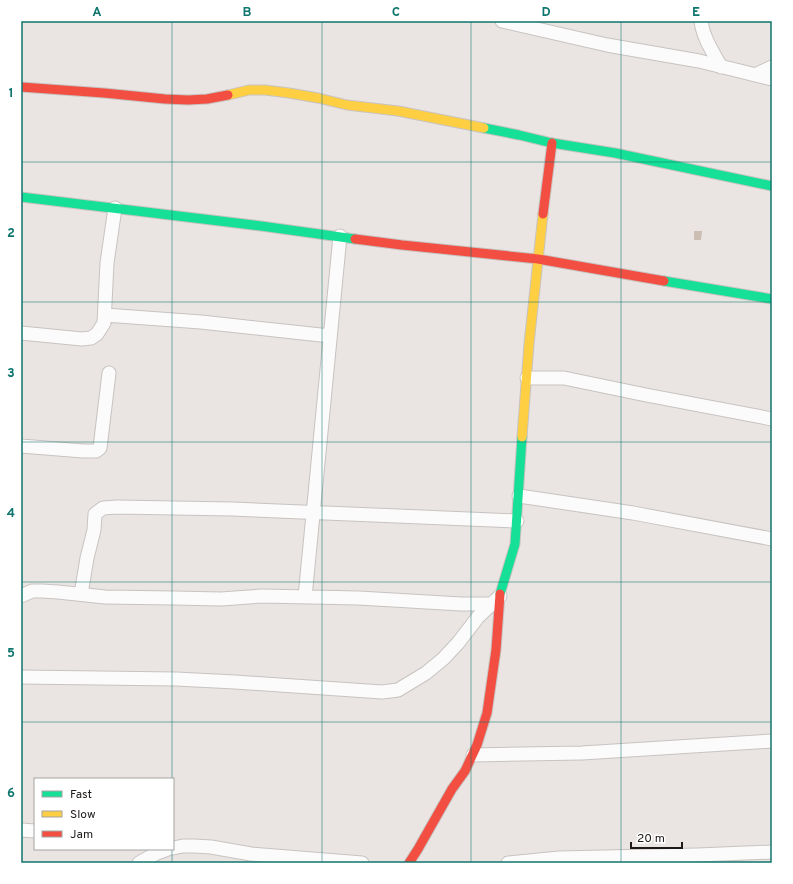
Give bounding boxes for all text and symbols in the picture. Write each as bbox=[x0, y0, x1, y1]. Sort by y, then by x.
text: A bbox=[92, 5, 102, 21]
text: B bbox=[243, 5, 252, 21]
text: C bbox=[392, 5, 400, 21]
text: D bbox=[541, 5, 551, 21]
text: E bbox=[692, 5, 700, 21]
text: 1 bbox=[8, 86, 14, 102]
text: 2 bbox=[7, 226, 15, 242]
text: 3 bbox=[7, 366, 15, 382]
text: 4 bbox=[7, 506, 15, 522]
text: 5 bbox=[7, 646, 15, 662]
legend bbox=[34, 778, 174, 850]
text: 6 bbox=[7, 786, 15, 802]
text: Fast bbox=[70, 787, 92, 803]
text: Slow bbox=[70, 807, 96, 823]
scale bar bbox=[631, 824, 682, 850]
text: Jam bbox=[70, 827, 93, 843]
text: 20 m bbox=[637, 831, 665, 847]

